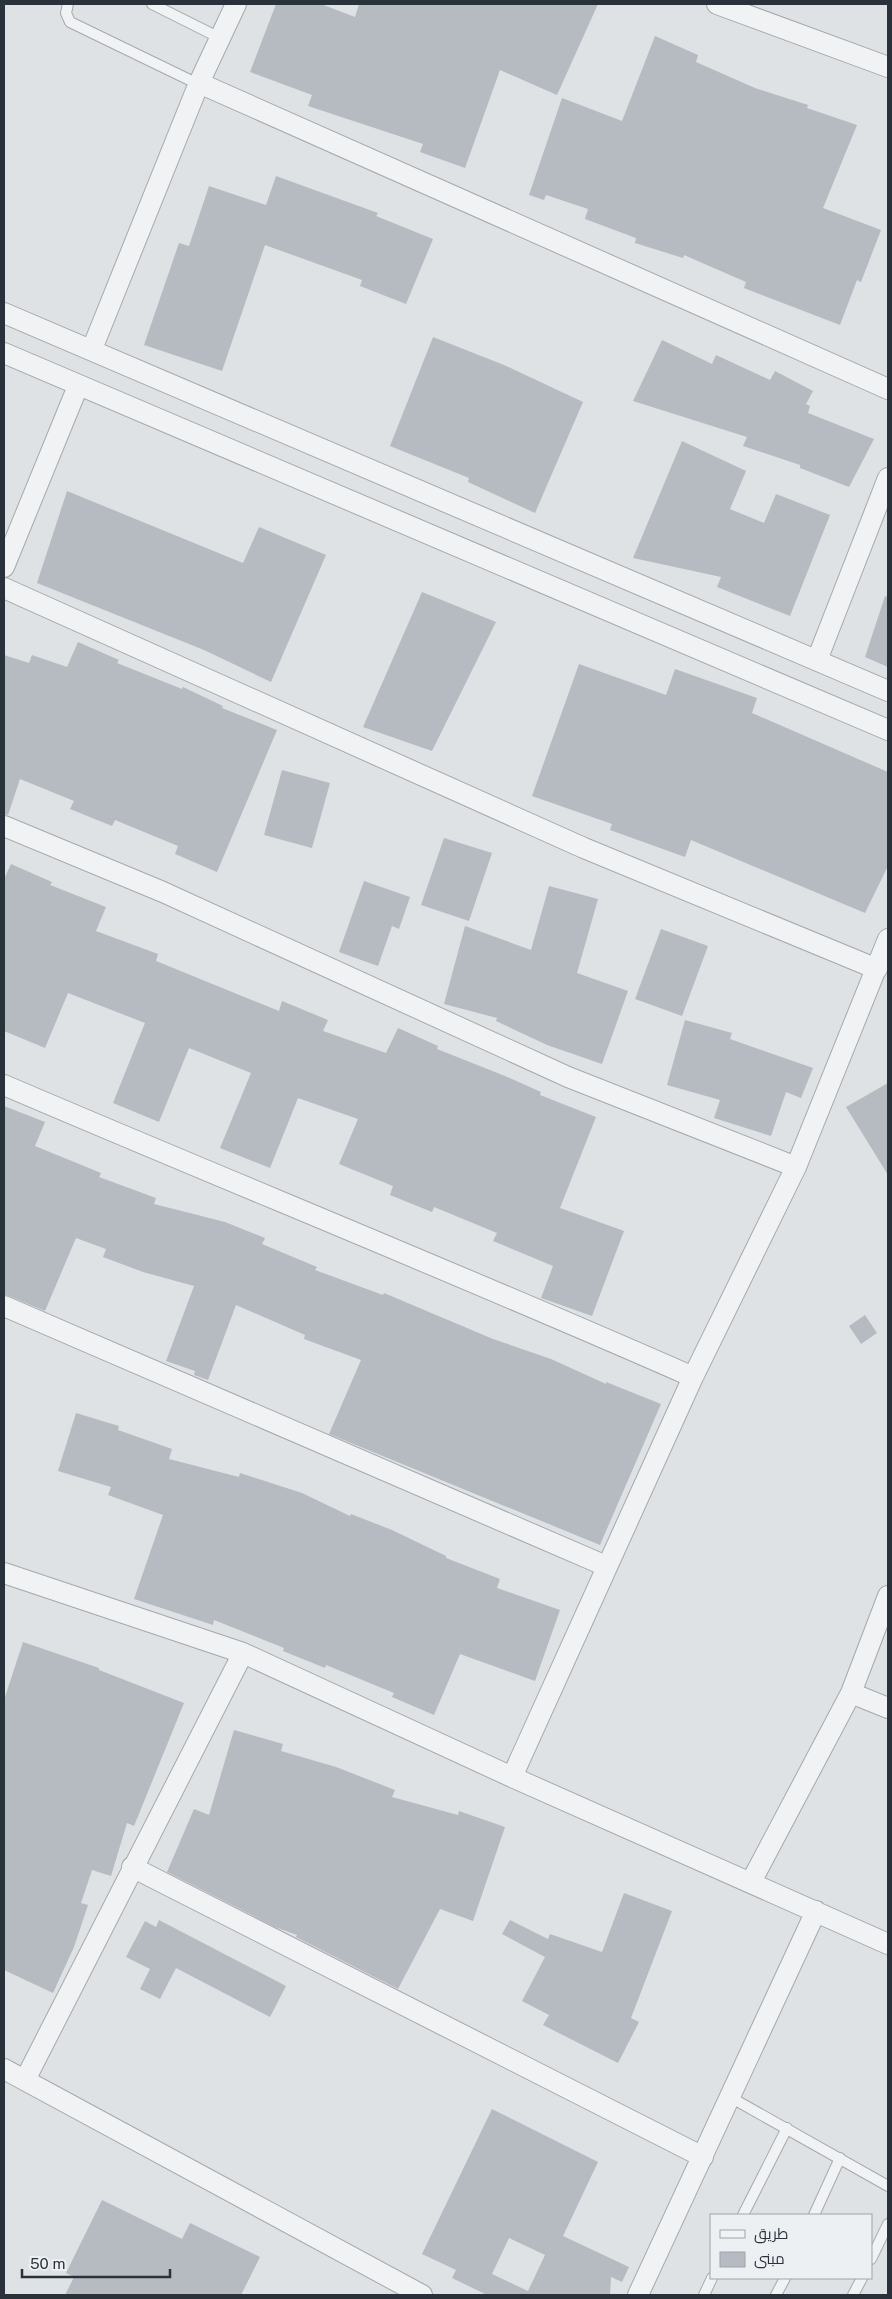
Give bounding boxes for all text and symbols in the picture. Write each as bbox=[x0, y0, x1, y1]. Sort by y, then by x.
legend bbox=[710, 2214, 872, 2279]
text: طريق bbox=[754, 2225, 788, 2244]
scale bar bbox=[22, 2246, 170, 2278]
text: مبنى bbox=[754, 2250, 785, 2269]
text: 50 m bbox=[30, 2255, 65, 2272]

